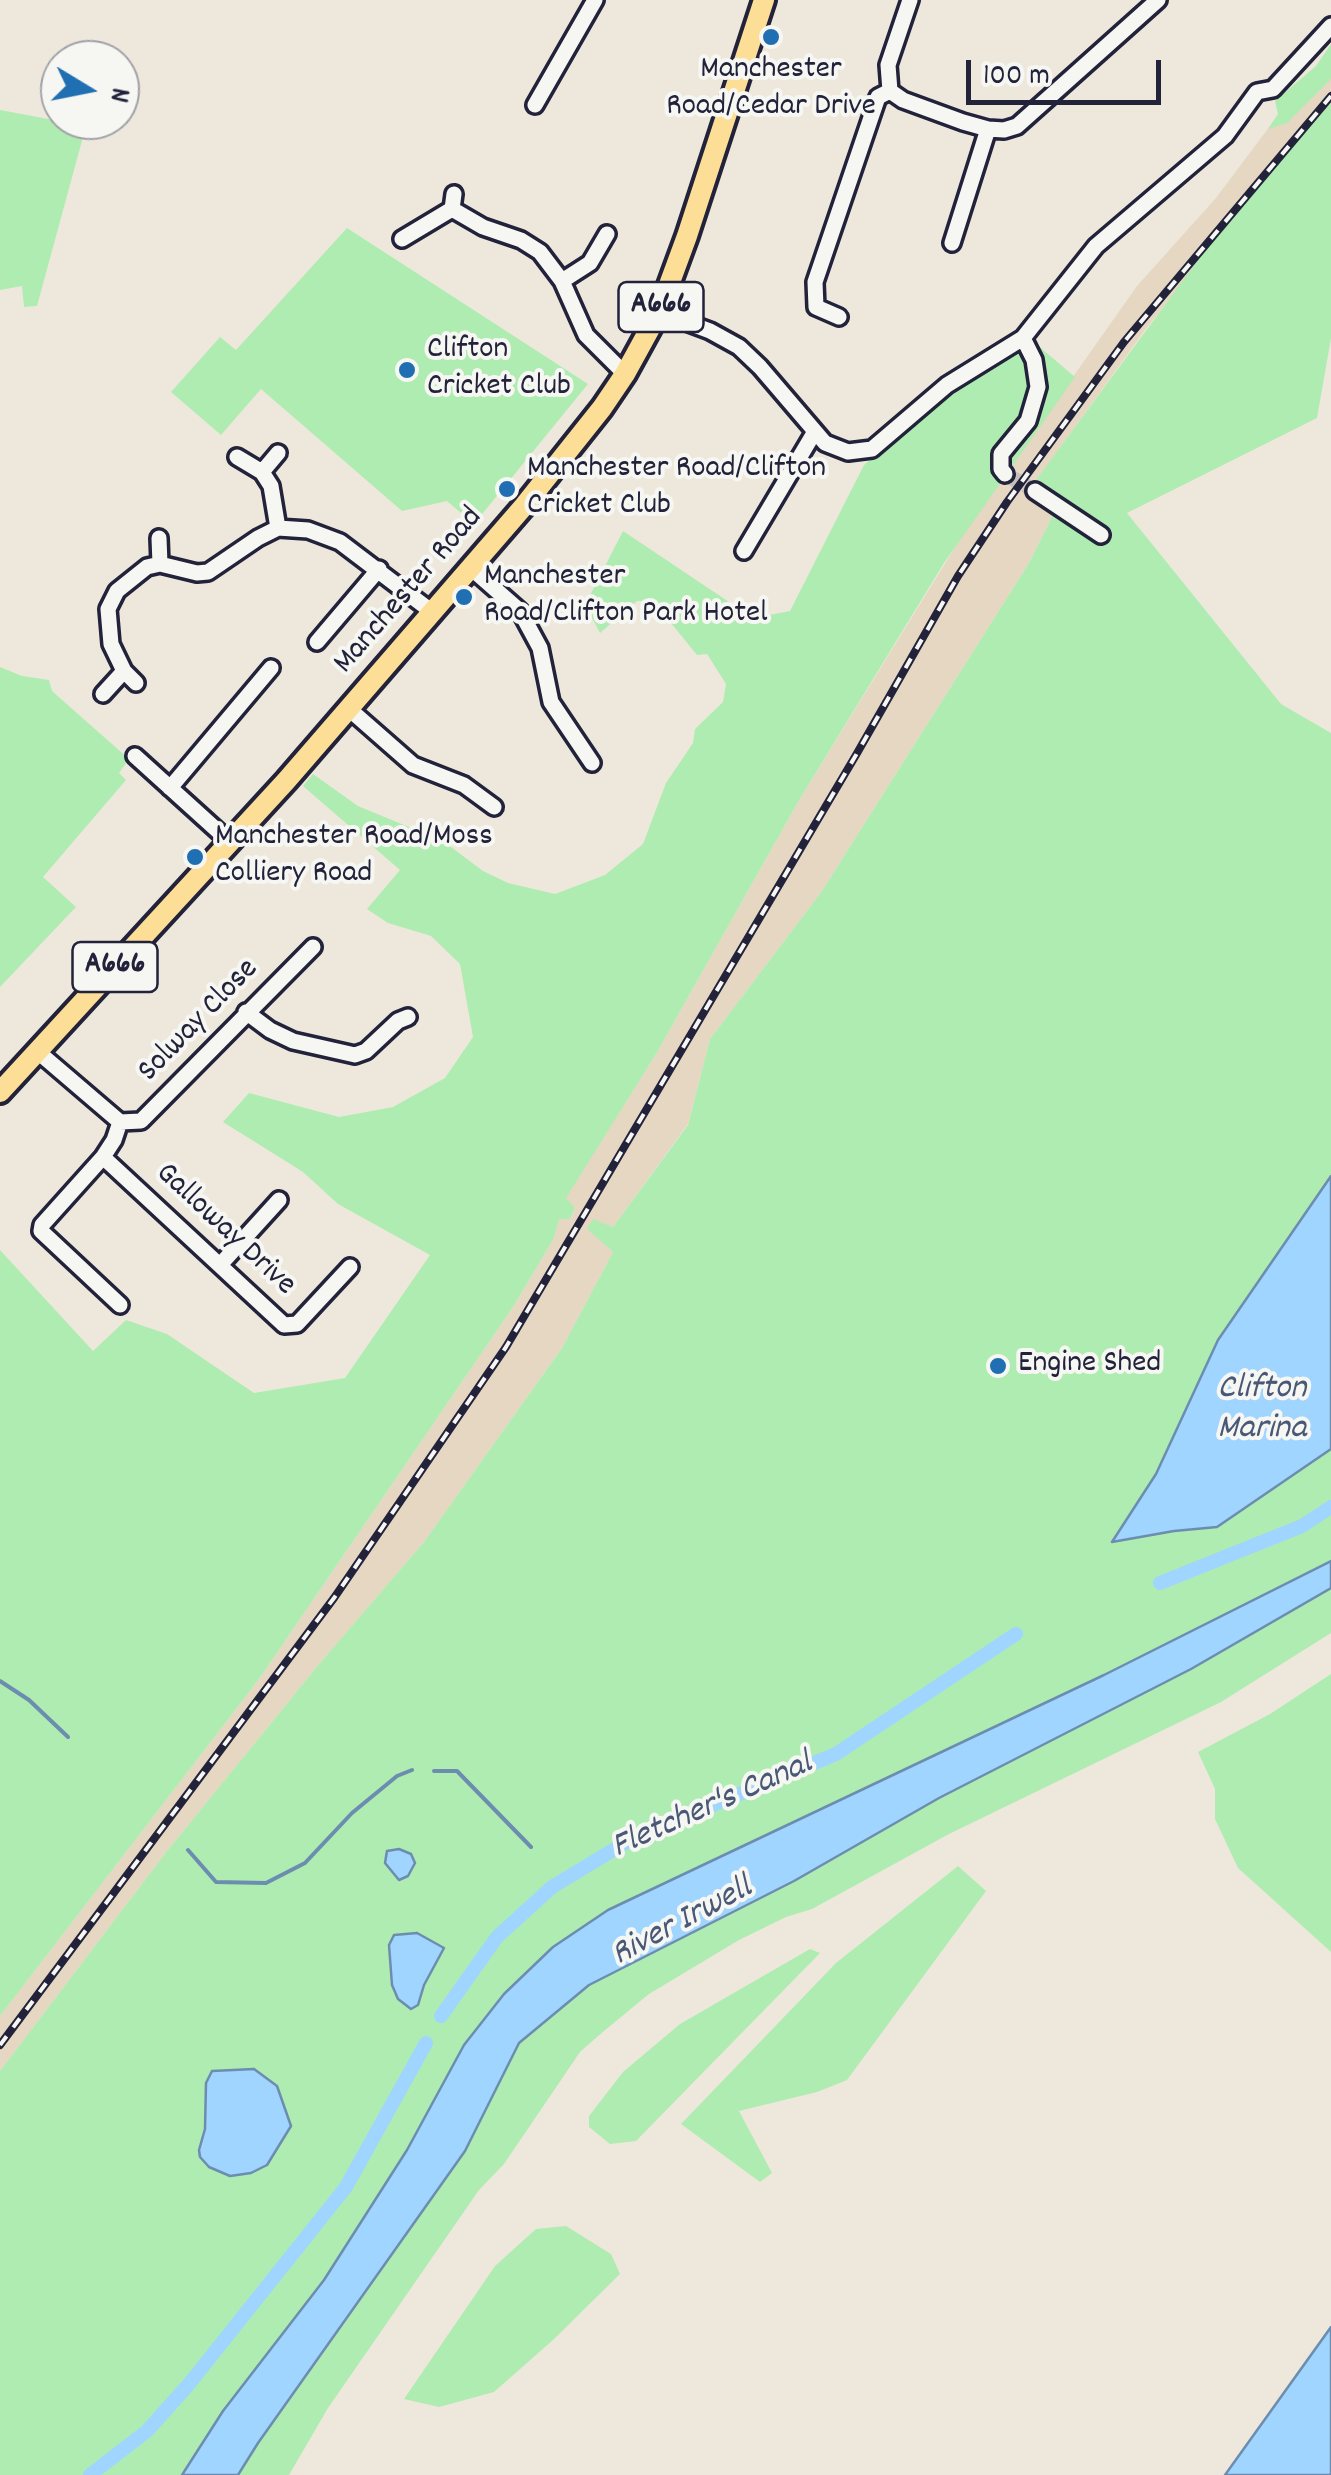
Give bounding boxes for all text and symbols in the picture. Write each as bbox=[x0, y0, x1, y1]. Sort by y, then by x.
marker: Manchester Road/Cedar Drive bbox=[760, 26, 782, 48]
north arrow bbox=[40, 40, 140, 140]
scale bar bbox=[971, 40, 1166, 102]
place label: Manchester Road/Cedar Drive bbox=[666, 53, 876, 128]
text: 100 m bbox=[983, 56, 1050, 99]
text: N bbox=[97, 85, 138, 105]
road number: A666 bbox=[618, 282, 704, 332]
place label: Clifton Cricket Club bbox=[427, 333, 571, 408]
marker: Clifton Cricket Club bbox=[396, 359, 418, 381]
place label: Manchester Road/Clifton Cricket Club bbox=[527, 452, 826, 527]
marker: Manchester Road/Clifton Cricket Club bbox=[496, 478, 518, 500]
street label: Manchester Road bbox=[327, 501, 493, 683]
place label: Manchester Road/Clifton Park Hotel bbox=[484, 560, 768, 635]
marker: Manchester Road/Clifton Park Hotel bbox=[453, 586, 475, 608]
place label: Manchester Road/Moss Colliery Road bbox=[215, 820, 493, 895]
marker: Manchester Road/Moss Colliery Road bbox=[184, 846, 206, 868]
road number: A666 bbox=[72, 942, 158, 992]
street label: Solway Close bbox=[132, 952, 268, 1092]
street label: Galloway Drive bbox=[146, 1156, 302, 1306]
place label: Engine Shed bbox=[1018, 1347, 1161, 1385]
marker: Engine Shed bbox=[987, 1355, 1009, 1377]
water label: Clifton Marina bbox=[1217, 1370, 1307, 1452]
water label: Fletcher's Canal bbox=[606, 1745, 820, 1871]
water label: River Irwell bbox=[606, 1870, 760, 1978]

